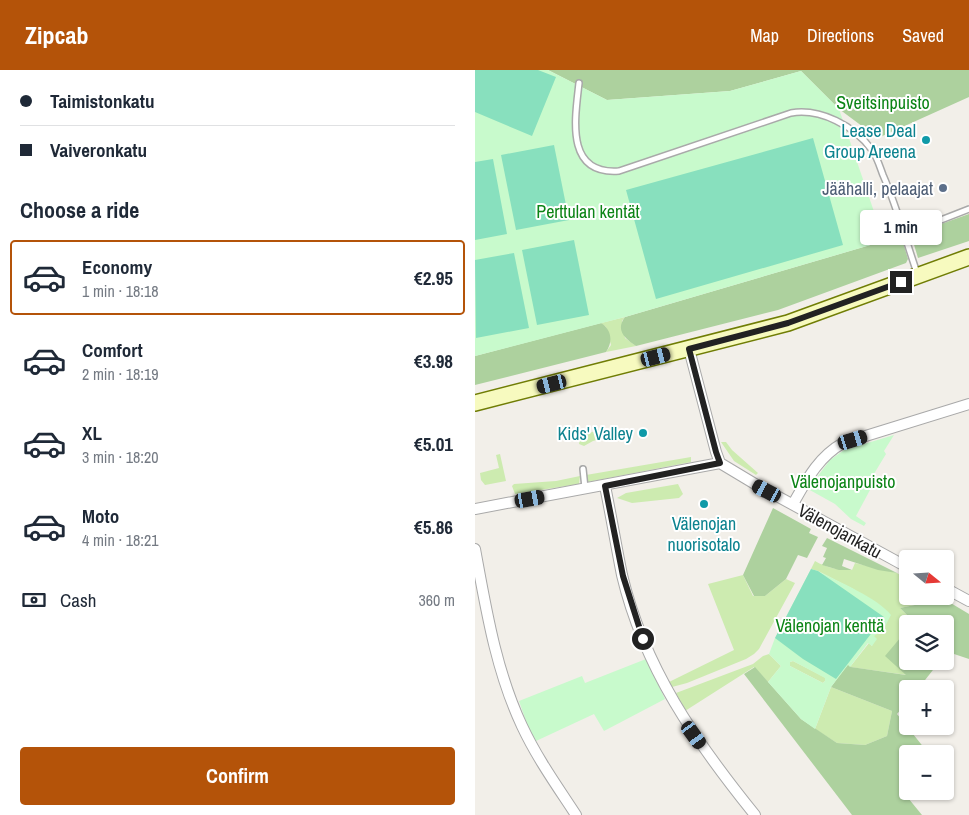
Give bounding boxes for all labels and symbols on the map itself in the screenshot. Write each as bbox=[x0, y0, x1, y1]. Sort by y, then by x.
park label: Sveitsinpuisto bbox=[836, 90, 930, 115]
place label: Lease Deal Group Areena bbox=[824, 118, 916, 164]
marker: Lease Deal Group Areena bbox=[920, 134, 932, 146]
place label: Jäähalli, pelaajat bbox=[822, 176, 933, 201]
marker: Jäähalli, pelaajat bbox=[937, 182, 949, 194]
park label: Perttulan kentät bbox=[536, 199, 640, 224]
callout: 1 min bbox=[860, 210, 942, 244]
route end bbox=[890, 271, 912, 293]
car bbox=[639, 346, 672, 368]
car bbox=[535, 373, 568, 395]
place label: Kids' Valley bbox=[557, 421, 634, 446]
marker: Kids' Valley bbox=[637, 427, 649, 439]
car bbox=[836, 428, 869, 452]
park label: Välenojanpuisto bbox=[791, 469, 895, 494]
car bbox=[750, 477, 783, 505]
car bbox=[513, 489, 546, 509]
marker: Välenojan nuorisotalo bbox=[698, 498, 710, 510]
street label: Välenojankatu bbox=[794, 498, 886, 564]
place label: Välenojan nuorisotalo bbox=[667, 511, 741, 557]
north arrow bbox=[899, 550, 954, 605]
park label: Välenojan kenttä bbox=[776, 613, 884, 638]
route start bbox=[632, 628, 654, 650]
car bbox=[679, 718, 708, 752]

